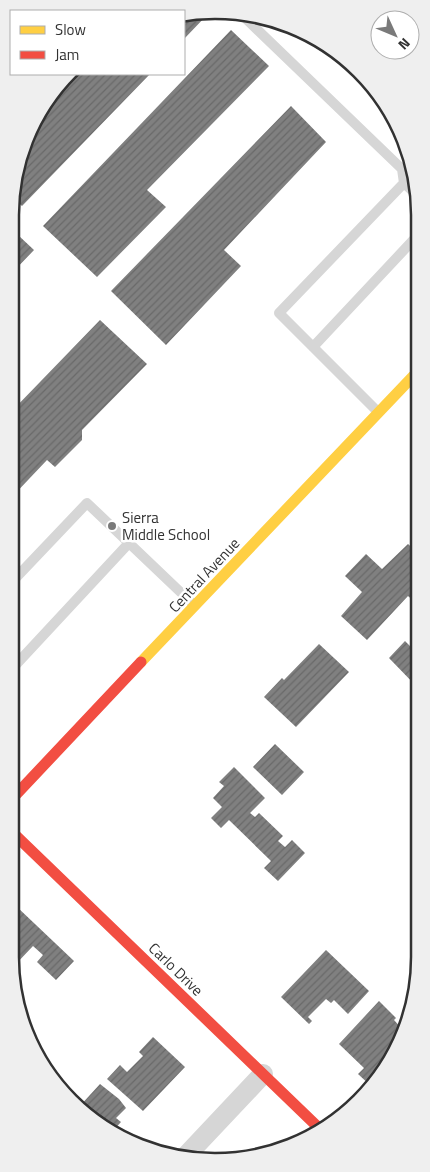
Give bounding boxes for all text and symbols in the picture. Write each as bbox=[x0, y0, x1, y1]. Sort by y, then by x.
legend bbox=[10, 10, 185, 75]
north arrow bbox=[370, 10, 420, 60]
text: Slow bbox=[55, 18, 86, 41]
text: N bbox=[394, 34, 416, 55]
text: Jam bbox=[55, 43, 79, 66]
place label: Sierra Middle School bbox=[122, 506, 210, 546]
marker: Sierra Middle School bbox=[106, 520, 118, 532]
street label: Central Avenue bbox=[163, 532, 245, 618]
street label: Carlo Drive bbox=[143, 937, 209, 1001]

